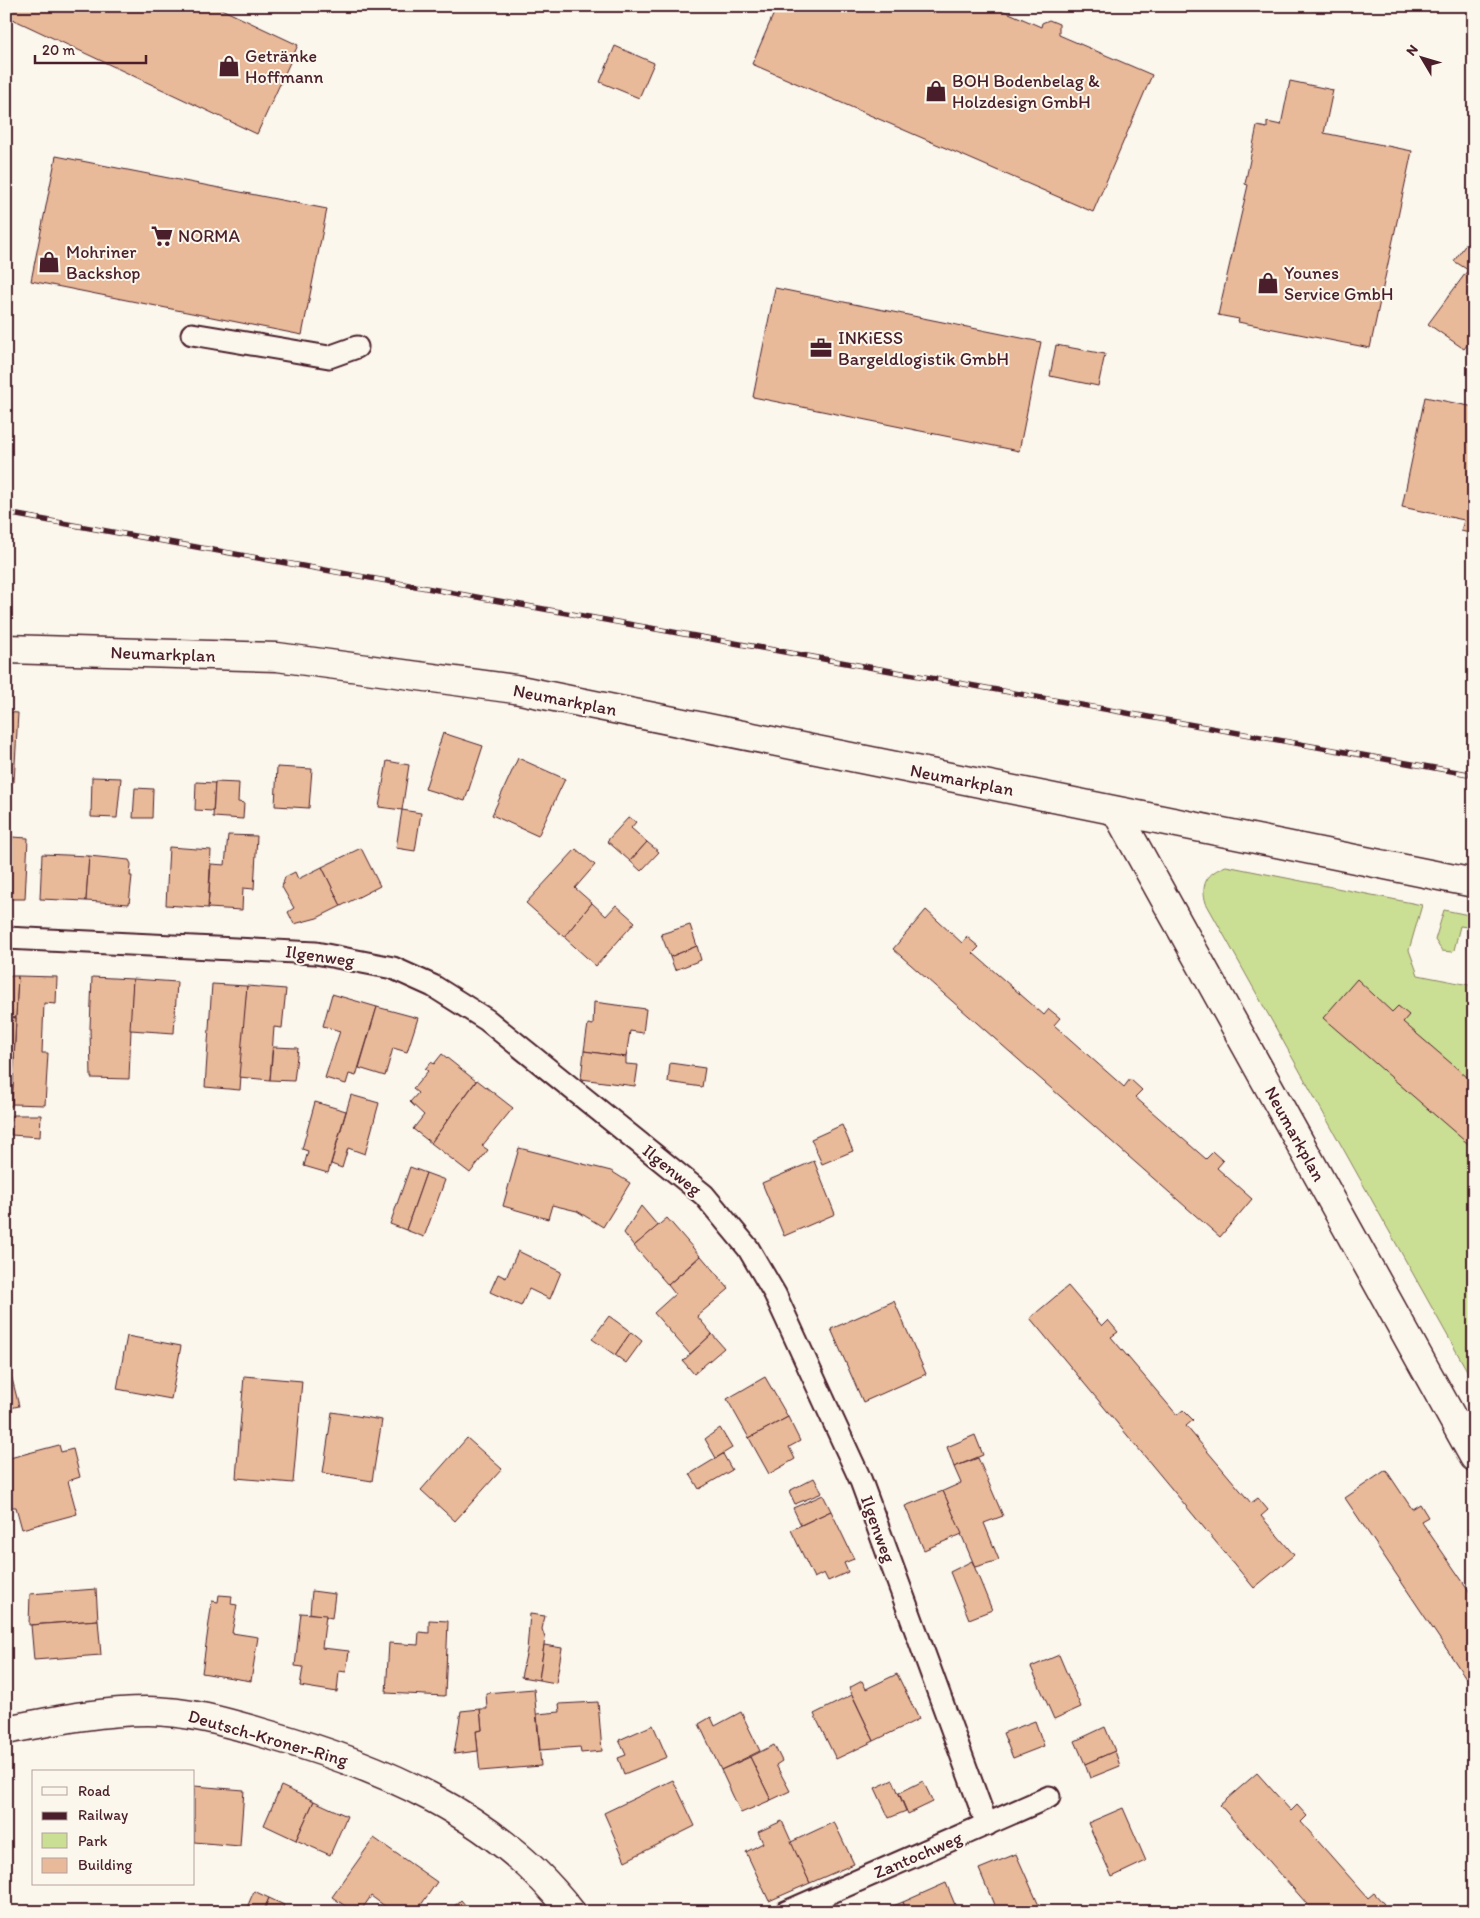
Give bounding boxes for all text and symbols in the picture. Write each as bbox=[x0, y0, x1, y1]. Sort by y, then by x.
scale bar bbox=[35, 32, 146, 64]
north arrow bbox=[1398, 32, 1448, 82]
text: 20 m bbox=[42, 41, 76, 59]
text: N bbox=[1403, 41, 1422, 59]
place label: Getränke Hoffmann bbox=[245, 45, 324, 88]
shop icon: Getränke Hoffmann bbox=[216, 53, 242, 79]
place label: BOH Bodenbelag & Holzdesign GmbH bbox=[952, 70, 1100, 113]
shop icon: BOH Bodenbelag & Holzdesign GmbH bbox=[923, 78, 949, 104]
supermarket icon: NORMA bbox=[149, 223, 175, 249]
place label: NORMA bbox=[178, 225, 240, 247]
place label: Mohriner Backshop bbox=[66, 241, 141, 284]
shop icon: Mohriner Backshop bbox=[36, 249, 62, 275]
place label: Younes Service GmbH bbox=[1284, 262, 1393, 305]
shop icon: Younes Service GmbH bbox=[1255, 270, 1281, 296]
place label: INKiESS Bargeldlogistik GmbH bbox=[838, 327, 1009, 370]
office icon: INKiESS Bargeldlogistik GmbH bbox=[808, 335, 834, 361]
street label: Neumarkplan bbox=[110, 641, 216, 667]
street label: Neumarkplan bbox=[511, 679, 619, 721]
street label: Neumarkplan bbox=[908, 759, 1016, 801]
street label: Ilgenweg bbox=[284, 940, 357, 972]
street label: Neumarkplan bbox=[1260, 1083, 1330, 1185]
street label: Ilgenweg bbox=[638, 1140, 707, 1201]
street label: Ilgenweg bbox=[856, 1492, 901, 1566]
street label: Deutsch-Kroner-Ring bbox=[185, 1705, 351, 1772]
legend bbox=[32, 1770, 195, 1886]
text: Road bbox=[78, 1782, 111, 1800]
text: Railway bbox=[78, 1806, 128, 1824]
street label: Zantochweg bbox=[870, 1826, 966, 1883]
text: Park bbox=[78, 1832, 108, 1850]
text: Building bbox=[78, 1856, 132, 1874]

